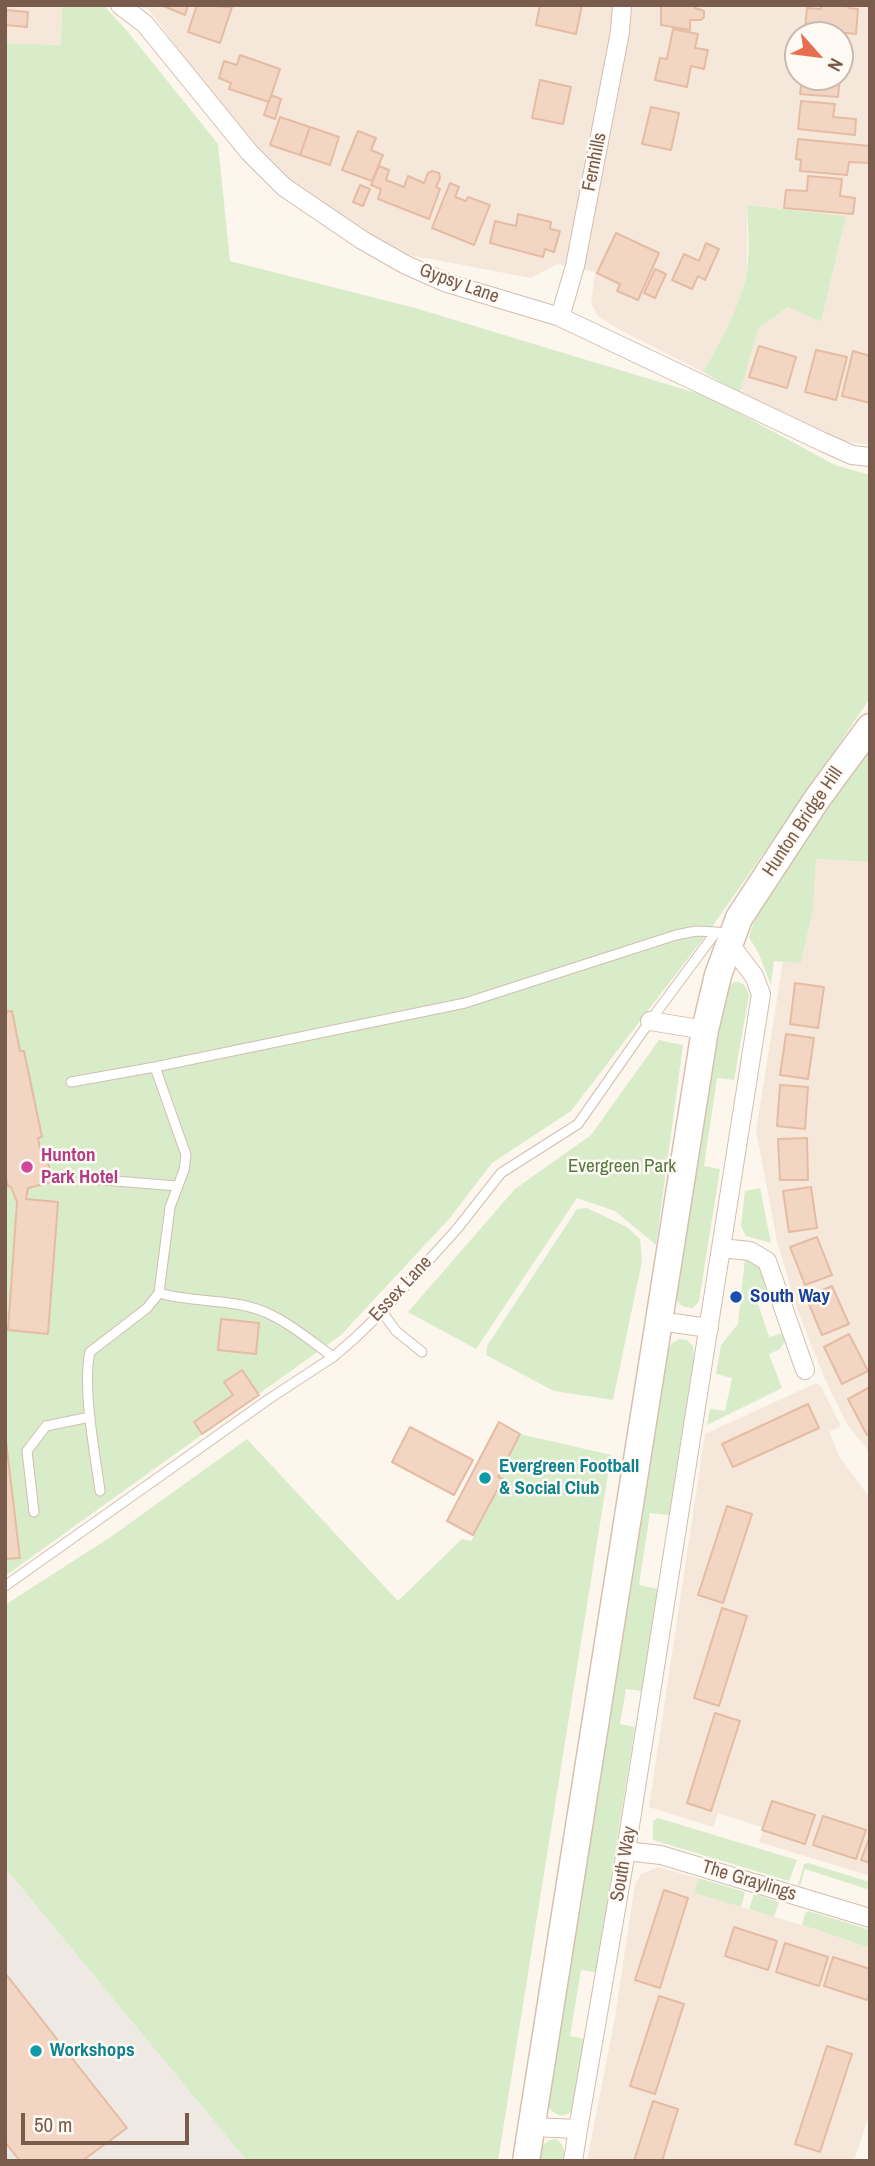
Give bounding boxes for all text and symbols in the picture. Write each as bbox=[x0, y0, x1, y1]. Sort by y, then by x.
north arrow bbox=[784, 21, 854, 91]
text: N bbox=[822, 54, 850, 76]
street label: Fernhills bbox=[578, 131, 612, 193]
street label: Gypsy Lane bbox=[416, 259, 502, 309]
street label: Hunton Bridge Hill bbox=[758, 763, 848, 881]
place label: Hunton Park Hotel bbox=[41, 1145, 118, 1189]
park label: Evergreen Park bbox=[568, 1156, 676, 1178]
marker: Hunton Park Hotel bbox=[19, 1159, 35, 1175]
street label: Essex Lane bbox=[365, 1251, 437, 1327]
place label: South Way bbox=[750, 1286, 830, 1308]
marker: South Way bbox=[728, 1289, 744, 1305]
place label: Evergreen Football & Social Club bbox=[499, 1456, 639, 1500]
marker: Evergreen Football & Social Club bbox=[477, 1470, 493, 1486]
street label: South Way bbox=[606, 1825, 642, 1903]
street label: The Graylings bbox=[699, 1856, 799, 1906]
place label: Workshops bbox=[50, 2040, 135, 2062]
marker: Workshops bbox=[28, 2043, 44, 2059]
scale bar bbox=[24, 2100, 192, 2144]
text: 50 m bbox=[34, 2110, 72, 2139]

